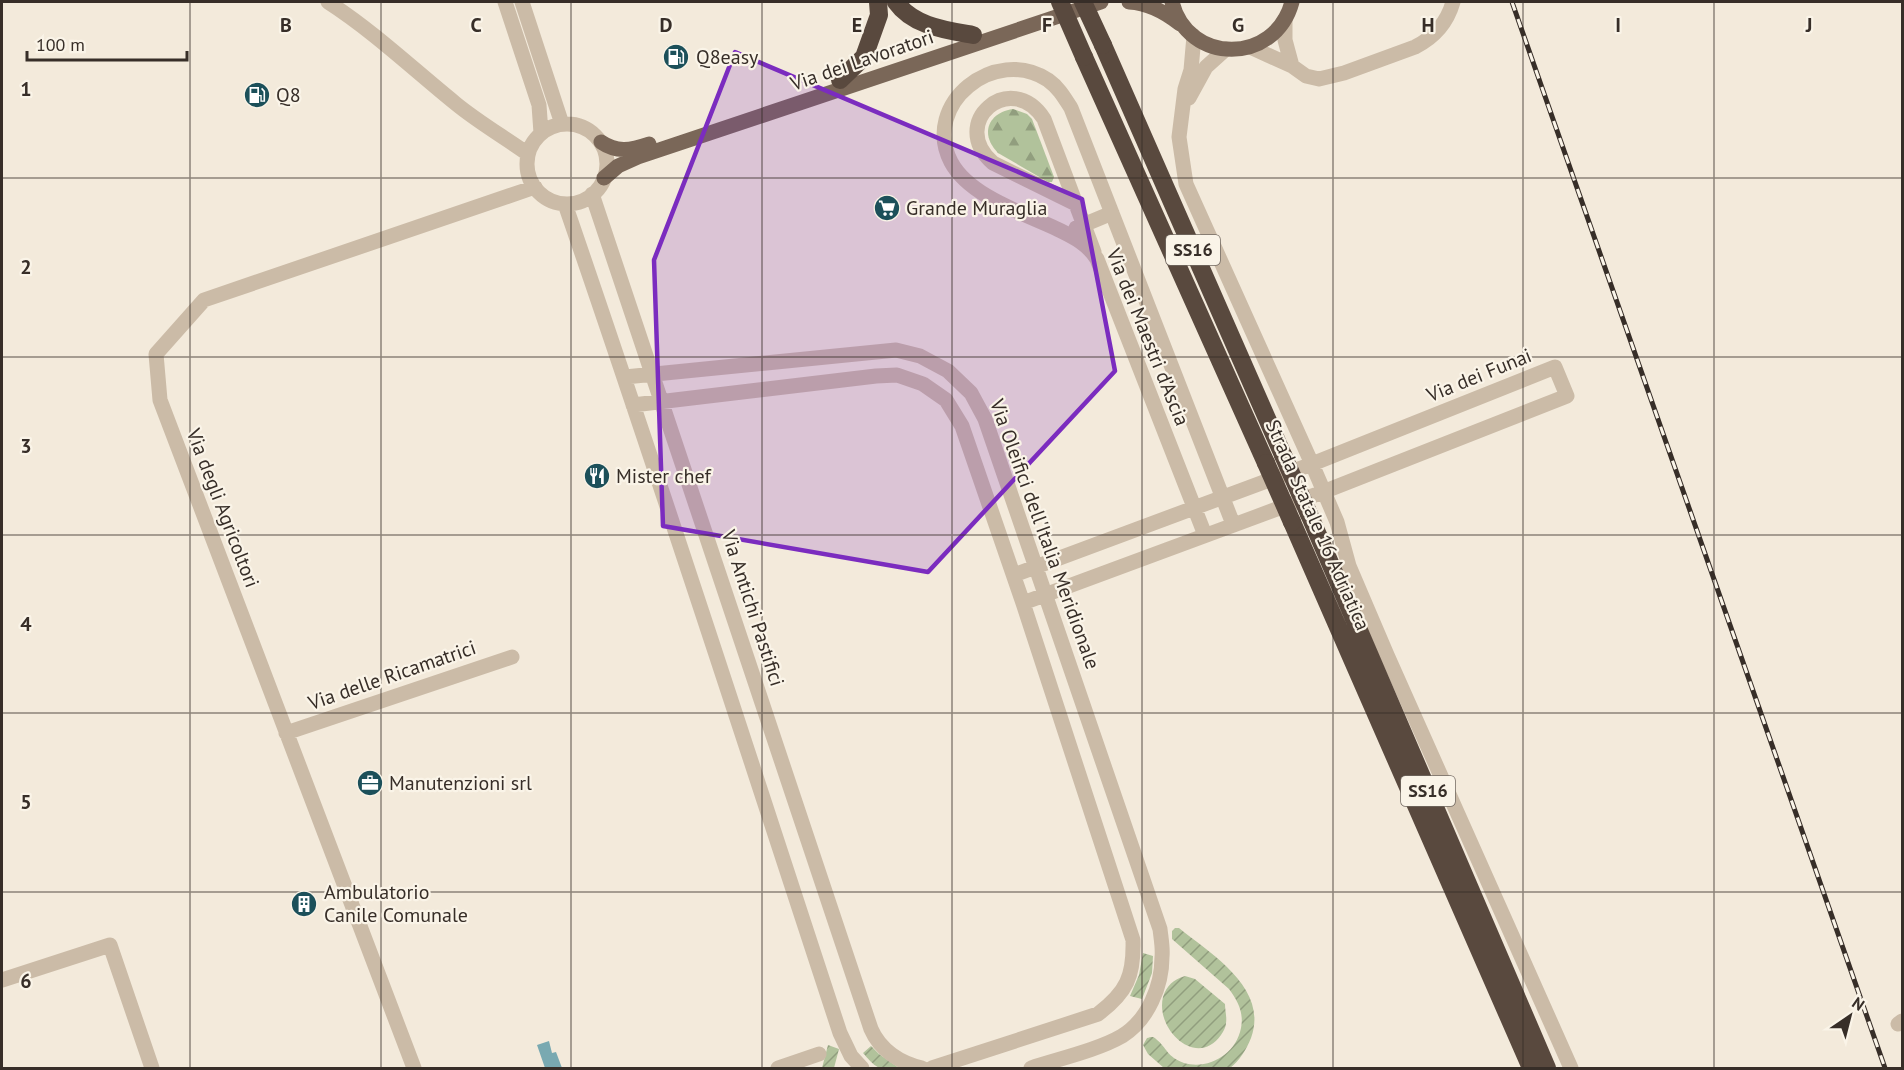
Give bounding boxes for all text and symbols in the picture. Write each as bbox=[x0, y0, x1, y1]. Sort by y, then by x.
text: B bbox=[280, 12, 292, 38]
text: C bbox=[470, 12, 482, 38]
text: D bbox=[660, 12, 673, 38]
text: E bbox=[852, 12, 862, 38]
text: F bbox=[1042, 12, 1052, 38]
text: G bbox=[1232, 12, 1244, 38]
text: H bbox=[1421, 12, 1435, 38]
text: I bbox=[1615, 12, 1621, 38]
text: J bbox=[1805, 12, 1812, 38]
street label: Via dei Lavoratori bbox=[786, 23, 937, 97]
scale bar bbox=[27, 24, 188, 62]
text: 100 m bbox=[36, 33, 85, 56]
fuel station icon: Q8easy bbox=[661, 42, 691, 72]
place label: Q8easy bbox=[696, 44, 759, 70]
text: 1 bbox=[20, 76, 32, 102]
fuel station icon: Q8 bbox=[242, 80, 272, 110]
place label: Q8 bbox=[276, 82, 301, 108]
supermarket icon: Grande Muraglia bbox=[872, 193, 902, 223]
place label: Grande Muraglia bbox=[906, 195, 1047, 221]
road number: SS16 bbox=[1166, 235, 1220, 265]
street label: Via dei Maestri d’Ascia bbox=[1100, 244, 1195, 429]
text: 2 bbox=[20, 254, 32, 280]
street label: Via dei Funai bbox=[1422, 342, 1535, 408]
street label: Via Oleifici dell'Italia Meridionale bbox=[984, 395, 1106, 673]
street label: Strada Statale 16 Adriatica bbox=[1260, 416, 1376, 634]
street label: Via degli Agricoltori bbox=[180, 424, 265, 591]
text: 3 bbox=[20, 433, 32, 459]
restaurant icon: Mister chef bbox=[582, 461, 612, 491]
place label: Mister chef bbox=[616, 463, 713, 489]
street label: Via Antichi Pastifici bbox=[715, 526, 791, 689]
text: 4 bbox=[20, 611, 32, 637]
street label: Via delle Ricamatrici bbox=[304, 634, 479, 716]
office icon: Manutenzioni srl bbox=[355, 768, 385, 798]
place label: Manutenzioni srl bbox=[389, 770, 532, 796]
road number: SS16 bbox=[1401, 776, 1455, 806]
text: 5 bbox=[20, 789, 32, 815]
place label: Ambulatorio Canile Comunale bbox=[324, 879, 468, 928]
building icon: Ambulatorio Canile Comunale bbox=[289, 889, 319, 919]
text: 6 bbox=[20, 968, 32, 994]
north arrow bbox=[1820, 986, 1880, 1046]
text: N bbox=[1849, 993, 1869, 1015]

